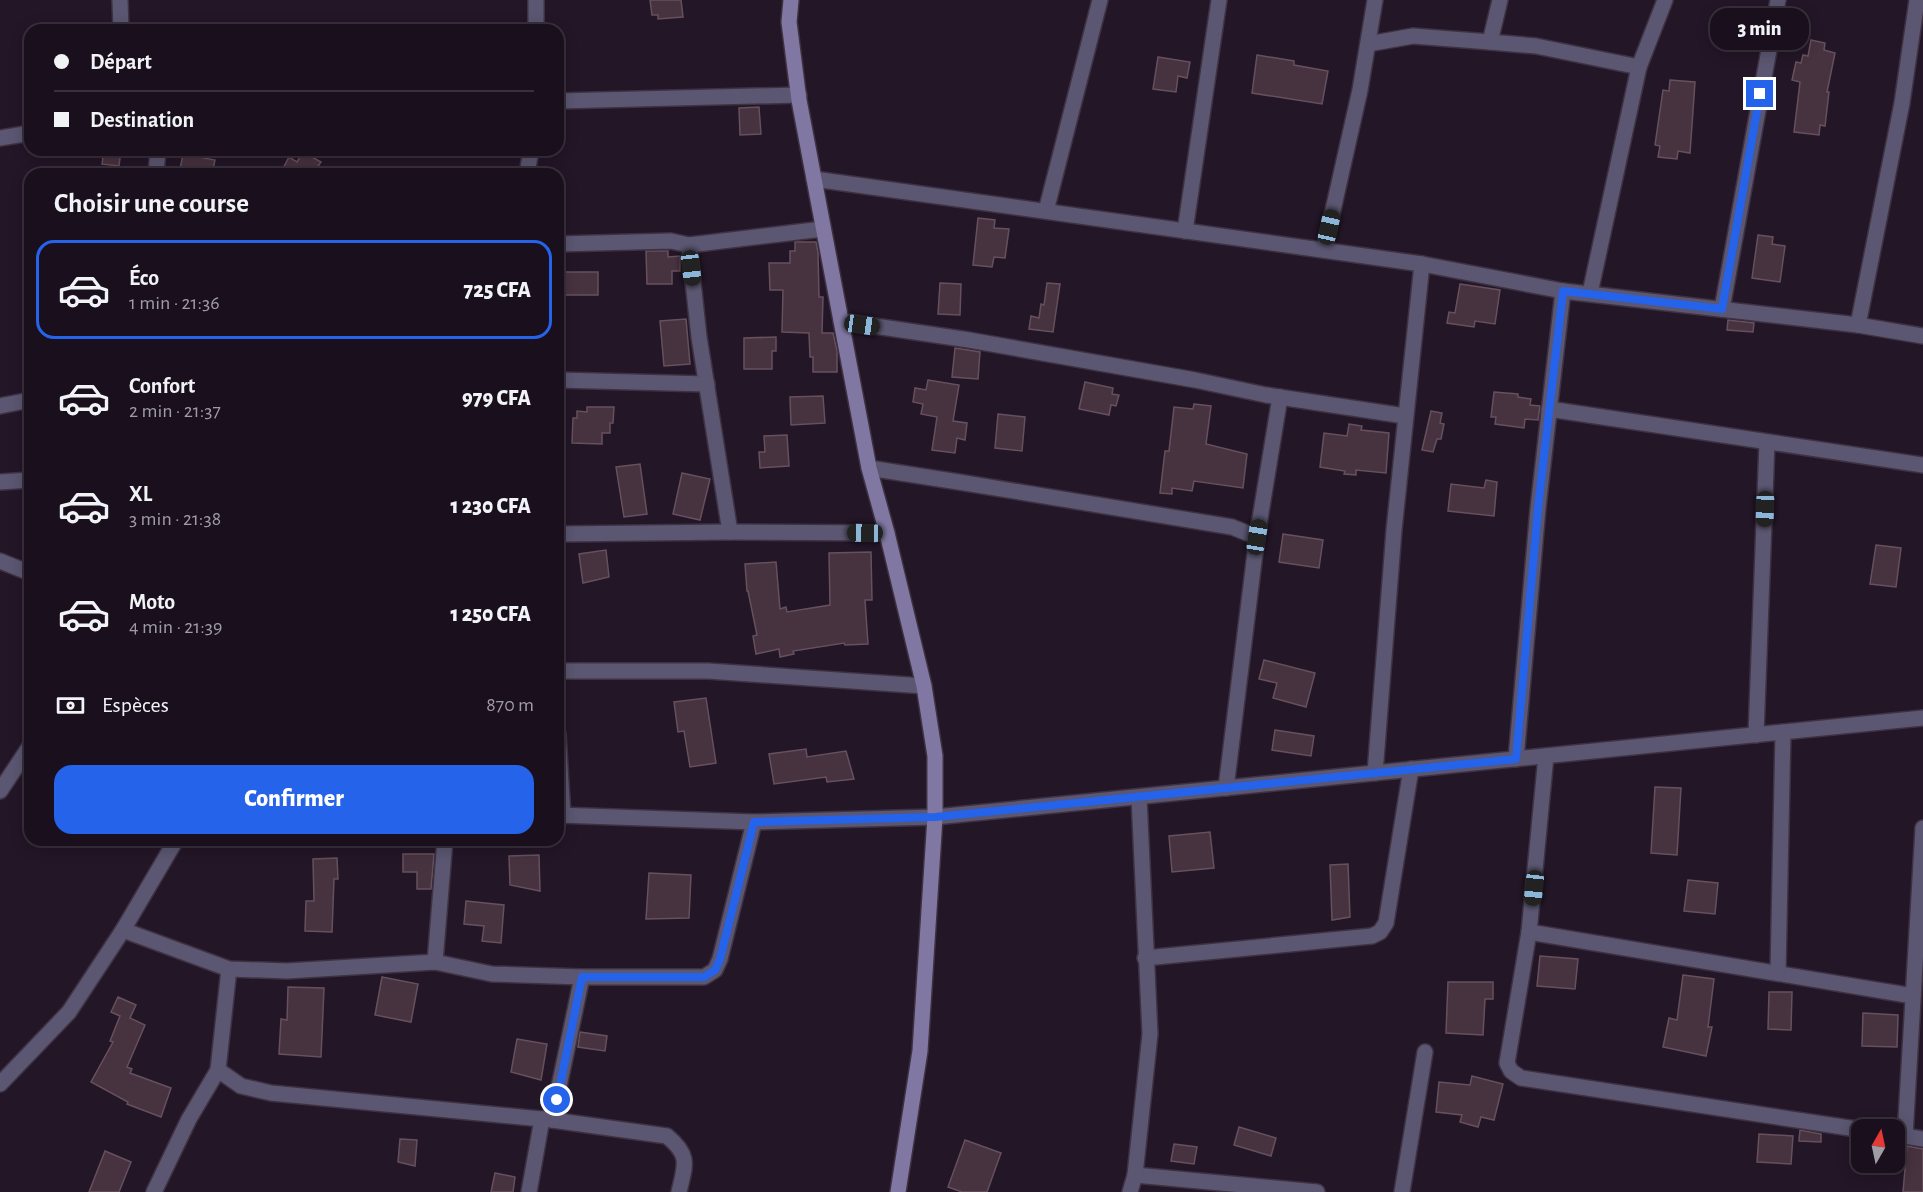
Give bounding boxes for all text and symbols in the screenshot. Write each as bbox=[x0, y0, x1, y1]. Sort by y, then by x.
callout: 3 min bbox=[1710, 7, 1810, 49]
text: 3 min bbox=[1737, 19, 1782, 39]
text: Départ bbox=[90, 51, 152, 73]
route end bbox=[1746, 80, 1773, 107]
text: Destination bbox=[90, 109, 194, 131]
text: Choisir une course bbox=[54, 190, 249, 217]
car bbox=[1316, 207, 1342, 247]
car bbox=[680, 249, 702, 287]
icon: car bbox=[57, 263, 111, 317]
text: Éco bbox=[129, 267, 159, 289]
text: 725 CFA bbox=[463, 279, 531, 301]
text: 1 min · 21:36 bbox=[129, 293, 220, 313]
car bbox=[843, 314, 881, 336]
icon: car bbox=[57, 371, 111, 425]
text: Confort bbox=[129, 375, 195, 397]
text: 979 CFA bbox=[462, 387, 531, 409]
text: 2 min · 21:37 bbox=[129, 401, 221, 421]
icon: car bbox=[57, 479, 111, 533]
text: XL bbox=[129, 483, 152, 505]
car bbox=[1755, 491, 1775, 527]
text: 1 230 CFA bbox=[450, 495, 531, 517]
text: 3 min · 21:38 bbox=[129, 509, 221, 529]
car bbox=[1245, 518, 1269, 556]
car bbox=[847, 524, 883, 542]
icon: car bbox=[57, 587, 111, 641]
text: Moto bbox=[129, 591, 175, 613]
text: 1 250 CFA bbox=[450, 603, 531, 625]
text: 4 min · 21:39 bbox=[129, 617, 222, 637]
icon: cash bbox=[54, 689, 87, 722]
text: Espèces bbox=[102, 694, 169, 716]
text: 870 m bbox=[486, 695, 534, 715]
button: Confirmer bbox=[54, 765, 534, 834]
car bbox=[1523, 869, 1545, 907]
route start bbox=[543, 1086, 570, 1113]
north arrow bbox=[1851, 1119, 1905, 1173]
map controls bbox=[1851, 1119, 1905, 1173]

